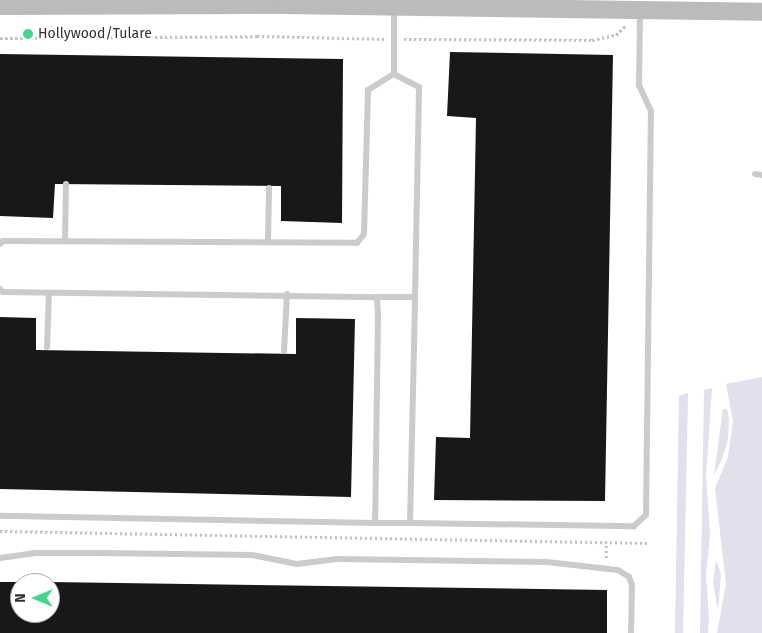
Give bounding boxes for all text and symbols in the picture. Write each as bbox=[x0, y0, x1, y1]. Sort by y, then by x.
place label: Hollywood/Tulare bbox=[38, 26, 152, 42]
marker: Hollywood/Tulare bbox=[22, 28, 34, 40]
north arrow bbox=[10, 573, 60, 623]
text: N bbox=[12, 593, 29, 603]

